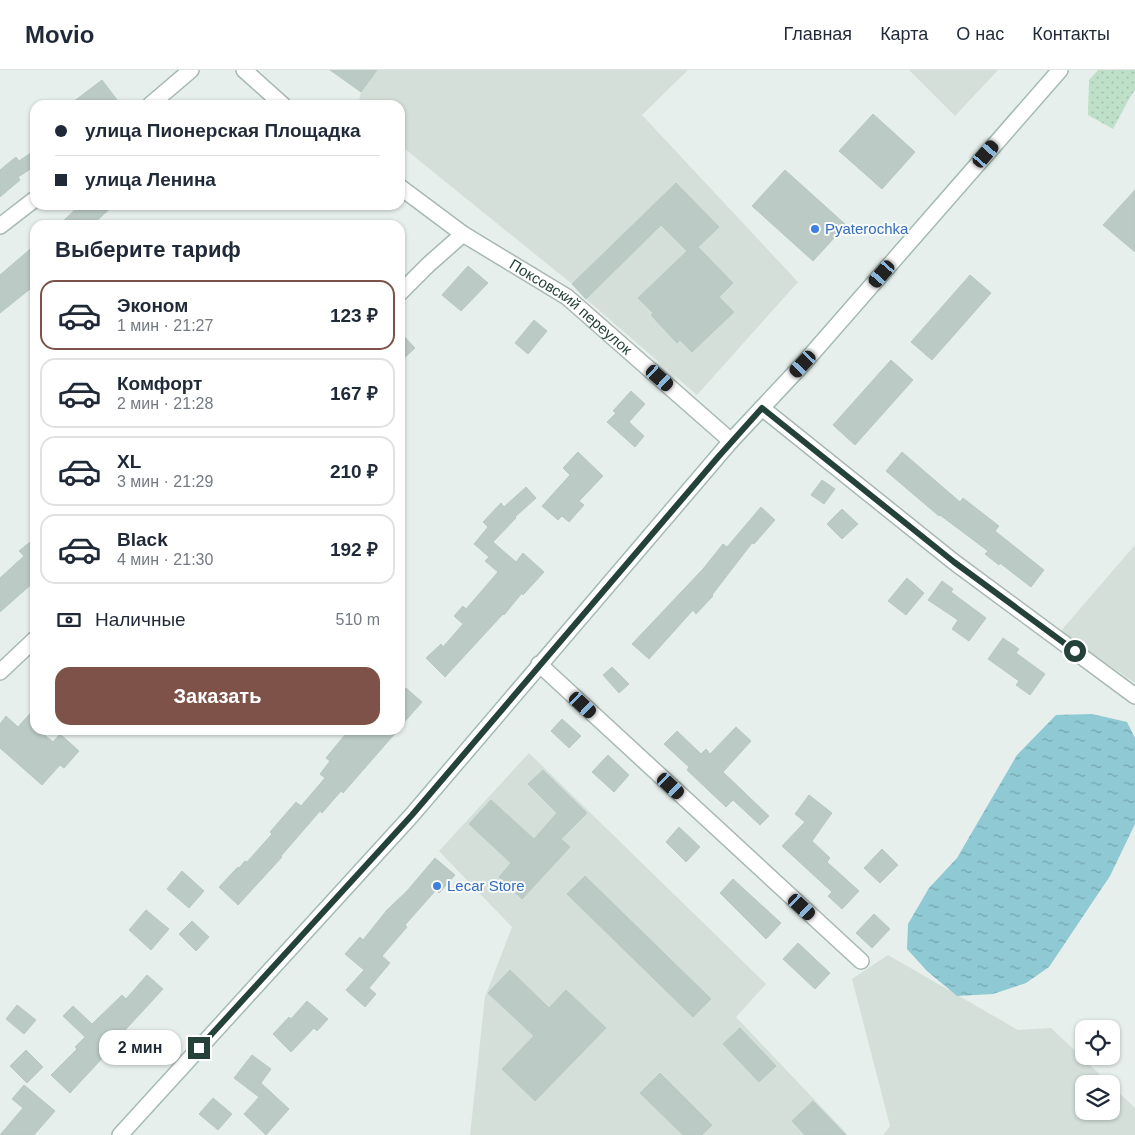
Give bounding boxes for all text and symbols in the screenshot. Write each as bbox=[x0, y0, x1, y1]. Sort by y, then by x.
text: Movio bbox=[25, 21, 94, 48]
text: Главная bbox=[784, 24, 852, 44]
text: Карта bbox=[880, 24, 928, 44]
text: О нас bbox=[956, 24, 1004, 44]
text: Контакты bbox=[1032, 24, 1110, 44]
text: улица Пионерская Площадка bbox=[85, 120, 360, 141]
car bbox=[970, 138, 1001, 170]
text: улица Ленина bbox=[85, 169, 216, 190]
place label: Pyaterochka bbox=[825, 220, 909, 237]
marker: Pyaterochka bbox=[809, 223, 821, 235]
text: Выберите тариф bbox=[55, 237, 241, 262]
street label: Поксовский переулок bbox=[507, 255, 636, 358]
car bbox=[866, 258, 897, 290]
icon: car bbox=[57, 293, 102, 338]
text: Эконом bbox=[117, 295, 188, 316]
text: 123 ₽ bbox=[330, 305, 378, 326]
text: 1 мин · 21:27 bbox=[117, 317, 213, 334]
car bbox=[787, 348, 818, 380]
car bbox=[643, 362, 676, 394]
icon: car bbox=[57, 371, 102, 416]
text: Комфорт bbox=[117, 373, 202, 394]
text: 167 ₽ bbox=[330, 383, 378, 404]
text: 2 мин · 21:28 bbox=[117, 395, 213, 412]
icon: car bbox=[57, 449, 102, 494]
text: XL bbox=[117, 451, 141, 472]
text: 210 ₽ bbox=[330, 461, 378, 482]
text: 3 мин · 21:29 bbox=[117, 473, 213, 490]
icon: car bbox=[57, 527, 102, 572]
text: Black bbox=[117, 529, 168, 550]
text: 192 ₽ bbox=[330, 539, 378, 560]
text: 4 мин · 21:30 bbox=[117, 551, 213, 568]
icon: cash bbox=[55, 606, 83, 634]
text: Наличные bbox=[95, 609, 186, 630]
text: 510 m bbox=[336, 611, 380, 628]
route start bbox=[1064, 640, 1086, 662]
button: Заказать bbox=[55, 667, 380, 725]
car bbox=[566, 689, 599, 721]
car bbox=[654, 770, 687, 802]
place label: Lecar Store bbox=[447, 877, 525, 894]
marker: Lecar Store bbox=[431, 880, 443, 892]
car bbox=[785, 891, 818, 923]
map controls bbox=[1075, 1020, 1120, 1120]
button: locate bbox=[1075, 1020, 1120, 1065]
callout: 2 мин bbox=[99, 1030, 182, 1066]
route end bbox=[188, 1037, 210, 1059]
text: 2 мин bbox=[118, 1039, 162, 1056]
button: layers bbox=[1075, 1075, 1120, 1120]

